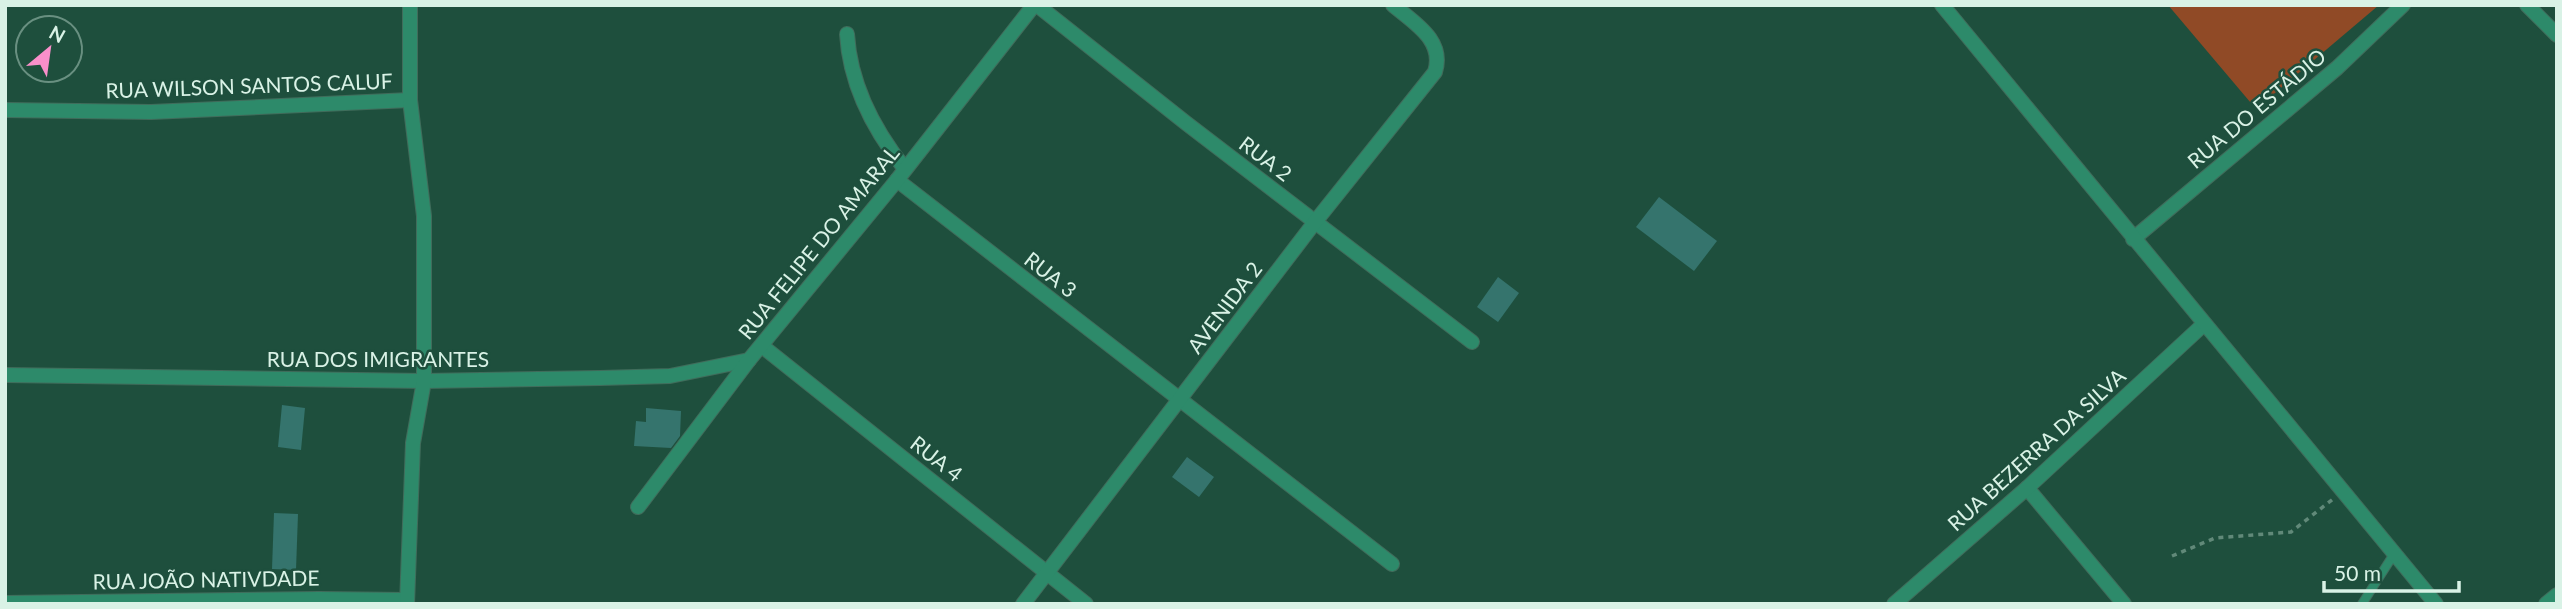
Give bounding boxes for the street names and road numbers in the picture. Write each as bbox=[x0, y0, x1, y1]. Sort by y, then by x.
street label: RUA DO ESTÁDIO bbox=[2182, 43, 2330, 173]
street label: RUA WILSON SANTOS CALUF bbox=[105, 67, 393, 103]
street label: RUA 2 bbox=[1235, 130, 1297, 186]
street label: RUA FELIPE DO AMARAL bbox=[732, 140, 904, 344]
street label: RUA 3 bbox=[1020, 246, 1082, 302]
street label: AVENIDA 2 bbox=[1182, 256, 1266, 358]
street label: RUA DOS IMIGRANTES bbox=[267, 346, 489, 371]
street label: RUA BEZERRA DA SILVA bbox=[1942, 362, 2131, 535]
street label: RUA 4 bbox=[906, 430, 968, 486]
street label: RUA JOÃO NATIVDADE bbox=[92, 565, 320, 593]

